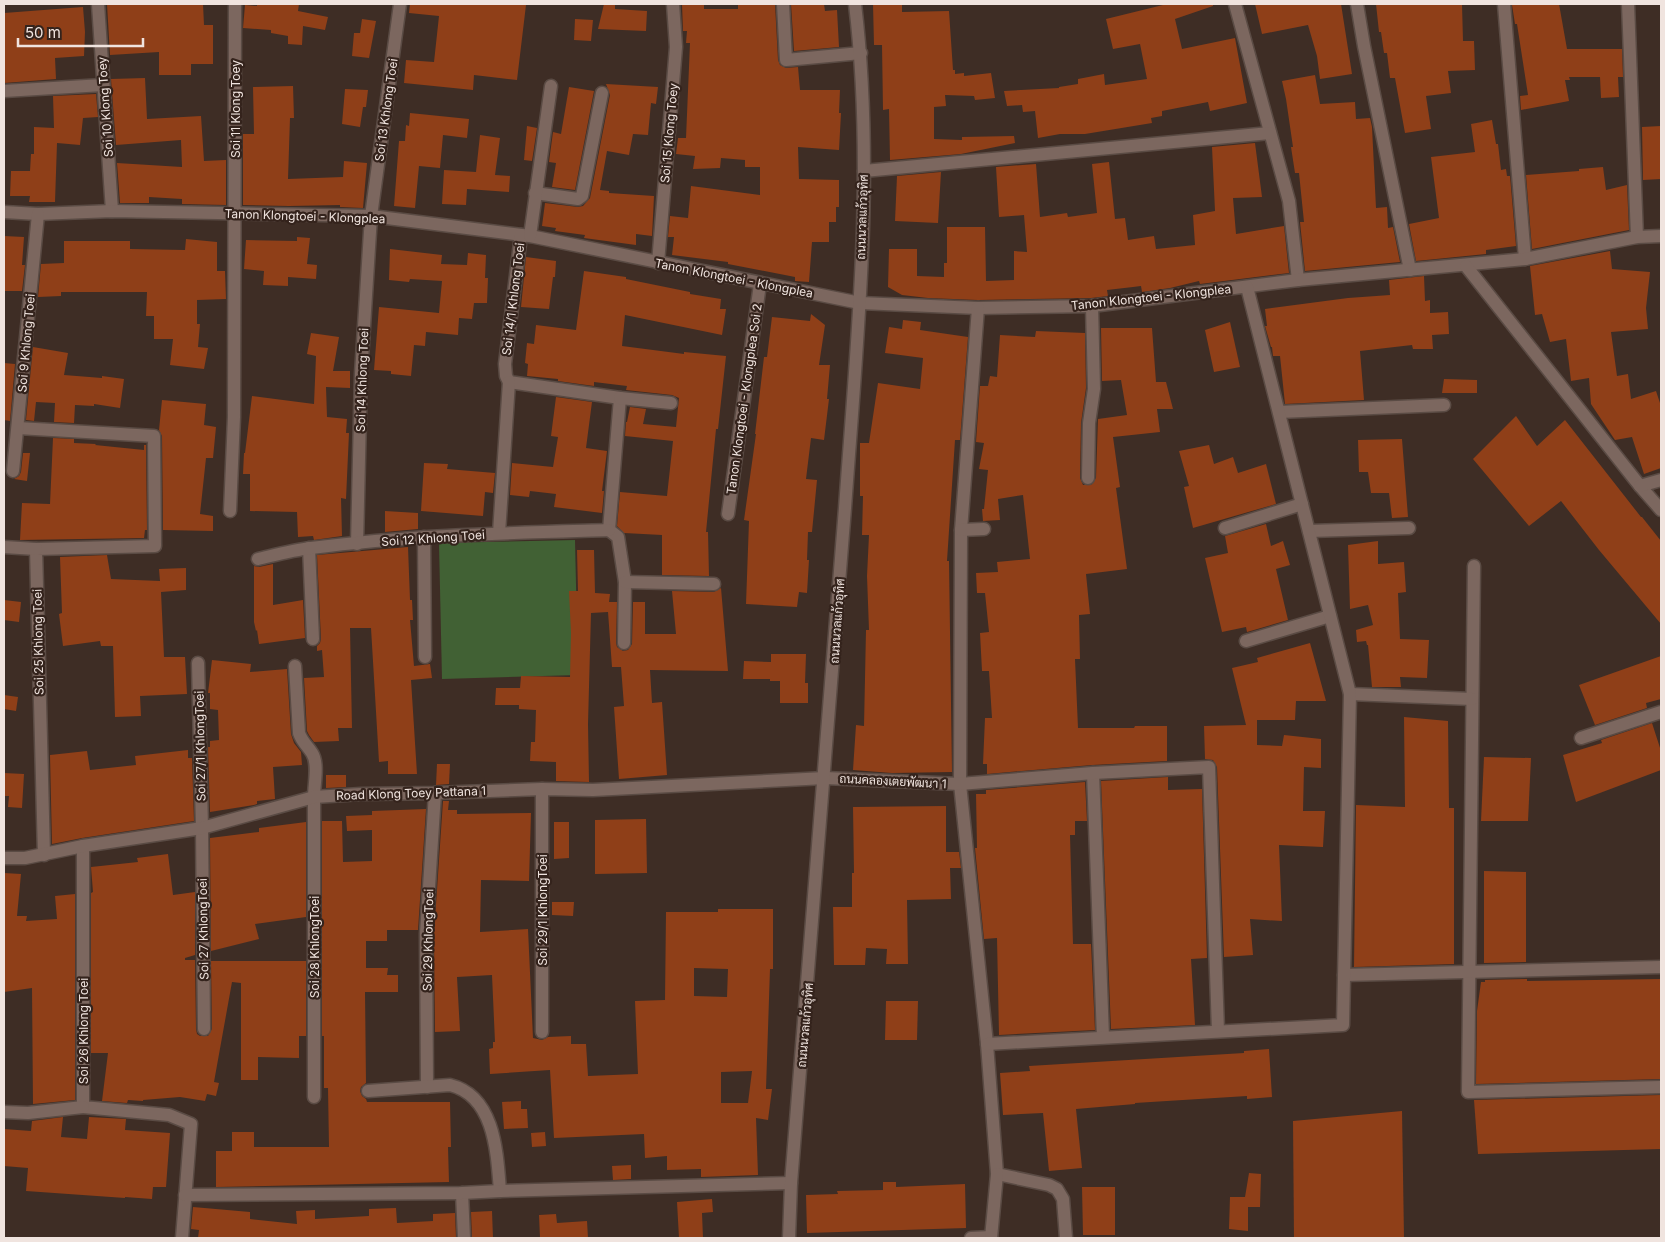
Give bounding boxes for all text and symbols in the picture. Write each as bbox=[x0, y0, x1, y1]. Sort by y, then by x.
scale bar bbox=[18, 15, 142, 47]
text: 50 m bbox=[25, 23, 61, 42]
street label: Soi 10 Klong Toey bbox=[94, 56, 116, 158]
street label: Soi 13 Khlong Toei bbox=[371, 57, 401, 162]
street label: Soi 11 Klong Toey bbox=[228, 60, 243, 158]
street label: Soi 15 Klong Toey bbox=[657, 82, 681, 184]
street label: ถนนนวลแก้วอุทิศ bbox=[853, 174, 873, 260]
street label: Tanon Klongtoei - Klongplea bbox=[224, 206, 386, 226]
street label: Soi 14/1 Khlong Toei bbox=[499, 242, 527, 356]
street label: Tanon Klongtoei - Klongplea bbox=[654, 255, 814, 301]
street label: Tanon Klongtoei - Klongplea bbox=[1070, 281, 1232, 313]
street label: Soi 9 Khlong Toei bbox=[14, 293, 38, 393]
street label: Tanon Klongtoei - Klongplea Soi 2 bbox=[723, 303, 765, 495]
street label: Soi 14 Khlong Toei bbox=[353, 328, 371, 432]
street label: Soi 12 Khlong Toei bbox=[381, 527, 485, 549]
street label: ถนนนวลแก้วอุทิศ bbox=[827, 578, 849, 664]
street label: Soi 25 Khlong Toei bbox=[30, 589, 46, 695]
street label: Soi 27/1 KhlongToei bbox=[192, 690, 208, 802]
street label: ถนนคลองเตยพัฒนา 1 bbox=[839, 771, 947, 791]
street label: Road Klong Toey Pattana 1 bbox=[336, 783, 486, 803]
street label: Soi 29/1 KhlongToei bbox=[535, 854, 550, 966]
street label: Soi 27 KhlongToei bbox=[195, 878, 211, 980]
street label: Soi 29 KhlongToei bbox=[420, 889, 436, 991]
street label: Soi 28 KhlongToei bbox=[307, 896, 322, 998]
street label: Soi 26 Khlong Toei bbox=[76, 978, 91, 1084]
street label: ถนนนวลแก้วอุทิศ bbox=[794, 982, 818, 1068]

